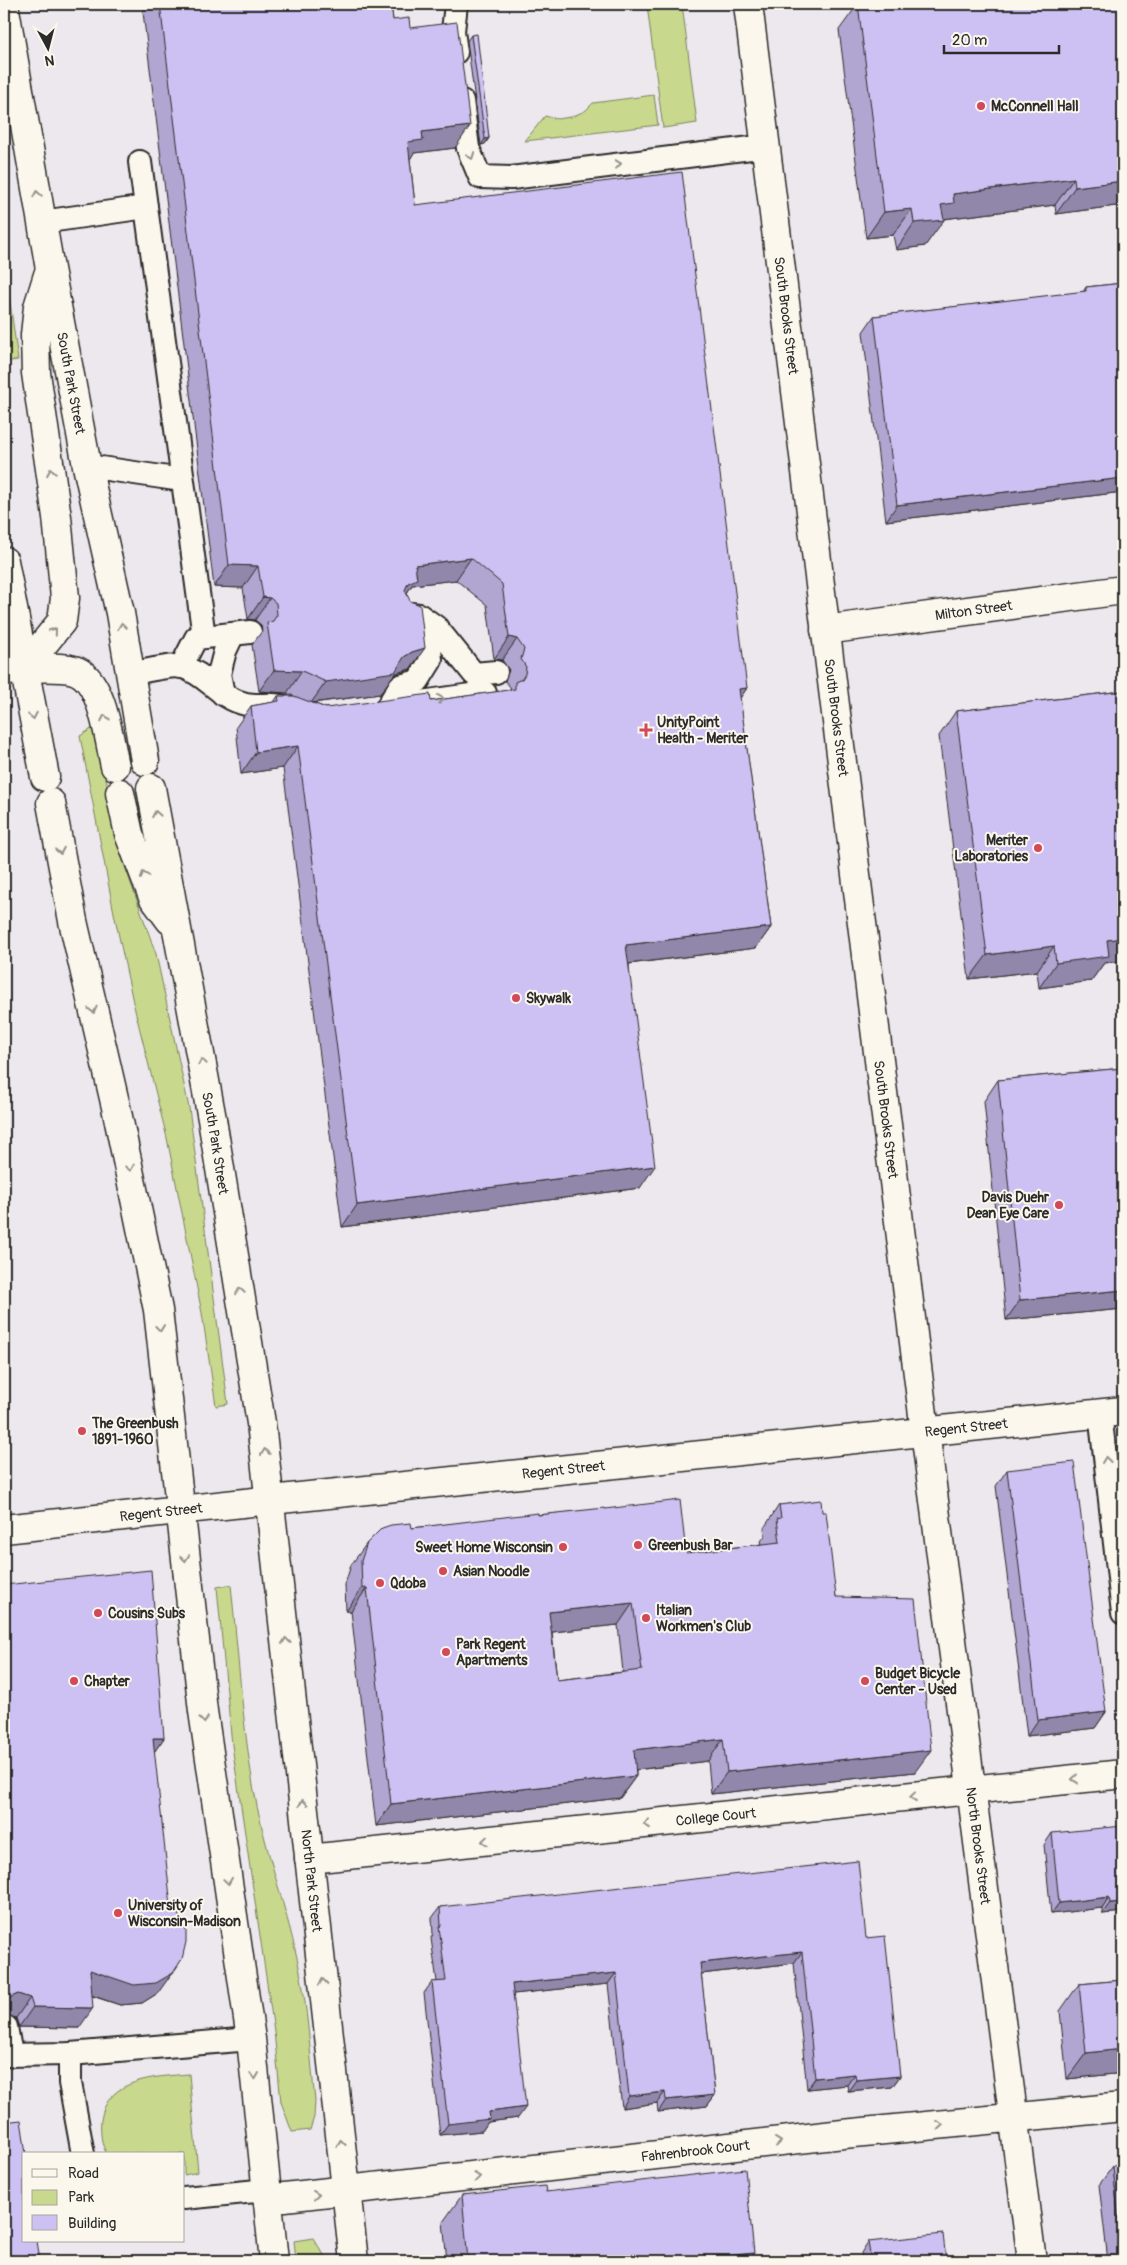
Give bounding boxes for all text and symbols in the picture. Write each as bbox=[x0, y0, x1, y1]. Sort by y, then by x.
north arrow bbox=[22, 22, 72, 72]
scale bar bbox=[944, 22, 1060, 54]
text: 20 m bbox=[952, 31, 987, 50]
text: N bbox=[44, 51, 55, 69]
place label: McConnell Hall bbox=[991, 98, 1079, 115]
marker: McConnell Hall bbox=[975, 100, 987, 112]
one-way arrow bbox=[466, 151, 476, 159]
one-way arrow bbox=[615, 159, 623, 170]
one-way arrow bbox=[32, 190, 42, 198]
street label: South Brooks Street bbox=[771, 256, 802, 376]
street label: South Park Street bbox=[54, 331, 89, 436]
one-way arrow bbox=[46, 467, 56, 476]
street label: Milton Street bbox=[934, 596, 1014, 624]
one-way arrow bbox=[117, 622, 127, 630]
one-way arrow bbox=[49, 627, 58, 636]
street label: South Brooks Street bbox=[821, 657, 852, 778]
one-way arrow bbox=[437, 694, 445, 705]
one-way arrow bbox=[28, 712, 38, 721]
one-way arrow bbox=[100, 714, 111, 723]
place label: UnityPoint Health - Meriter bbox=[657, 714, 749, 747]
marker: UnityPoint Health - Meriter bbox=[639, 723, 653, 737]
one-way arrow bbox=[151, 810, 161, 819]
place label: Meriter Laboratories bbox=[954, 832, 1029, 865]
marker: Meriter Laboratories bbox=[1032, 842, 1044, 854]
one-way arrow bbox=[54, 847, 64, 855]
one-way arrow bbox=[140, 871, 151, 880]
place label: Skywalk bbox=[526, 990, 571, 1007]
marker: Skywalk bbox=[510, 992, 522, 1004]
one-way arrow bbox=[87, 1005, 98, 1014]
one-way arrow bbox=[197, 1057, 207, 1066]
street label: South Brooks Street bbox=[871, 1059, 902, 1180]
street label: South Park Street bbox=[199, 1091, 233, 1196]
one-way arrow bbox=[124, 1164, 135, 1173]
place label: Davis Duehr Dean Eye Care bbox=[966, 1189, 1050, 1222]
marker: Davis Duehr Dean Eye Care bbox=[1053, 1199, 1065, 1211]
one-way arrow bbox=[235, 1287, 245, 1295]
one-way arrow bbox=[154, 1324, 165, 1332]
place label: The Greenbush 1891-1960 bbox=[91, 1415, 179, 1448]
street label: Regent Street bbox=[924, 1415, 1009, 1440]
marker: The Greenbush 1891-1960 bbox=[76, 1425, 88, 1437]
one-way arrow bbox=[260, 1447, 270, 1456]
one-way arrow bbox=[1101, 1456, 1112, 1464]
street label: Regent Street bbox=[521, 1457, 606, 1482]
street label: Regent Street bbox=[119, 1499, 204, 1525]
place label: Greenbush Bar bbox=[648, 1537, 734, 1554]
place label: Sweet Home Wisconsin bbox=[415, 1539, 553, 1556]
marker: Greenbush Bar bbox=[632, 1539, 644, 1551]
marker: Sweet Home Wisconsin bbox=[557, 1541, 569, 1553]
one-way arrow bbox=[179, 1555, 190, 1563]
place label: Asian Noodle bbox=[453, 1563, 531, 1580]
marker: Asian Noodle bbox=[437, 1565, 449, 1577]
place label: Qdoba bbox=[390, 1575, 427, 1592]
marker: Qdoba bbox=[374, 1577, 386, 1589]
place label: Italian Workmen's Club bbox=[656, 1602, 751, 1635]
place label: Cousins Subs bbox=[108, 1605, 186, 1622]
marker: Cousins Subs bbox=[92, 1607, 104, 1619]
marker: Italian Workmen's Club bbox=[640, 1612, 652, 1624]
place label: Park Regent Apartments bbox=[456, 1636, 528, 1669]
one-way arrow bbox=[281, 1637, 292, 1645]
marker: Park Regent Apartments bbox=[440, 1646, 452, 1658]
place label: Budget Bicycle Center - Used bbox=[875, 1665, 961, 1698]
place label: Chapter bbox=[84, 1673, 131, 1690]
marker: Chapter bbox=[68, 1675, 80, 1687]
marker: Budget Bicycle Center - Used bbox=[859, 1675, 871, 1687]
one-way arrow bbox=[199, 1715, 209, 1724]
one-way arrow bbox=[1070, 1773, 1078, 1784]
street label: North Brooks Street bbox=[962, 1786, 994, 1906]
one-way arrow bbox=[909, 1791, 917, 1802]
one-way arrow bbox=[298, 1799, 309, 1807]
street label: College Court bbox=[675, 1804, 757, 1829]
one-way arrow bbox=[643, 1818, 651, 1829]
street label: North Park Street bbox=[298, 1829, 326, 1933]
one-way arrow bbox=[481, 1835, 489, 1846]
one-way arrow bbox=[222, 1877, 233, 1885]
place label: University of Wisconsin-Madison bbox=[128, 1897, 241, 1930]
marker: University of Wisconsin-Madison bbox=[112, 1907, 124, 1919]
one-way arrow bbox=[318, 1977, 329, 1985]
one-way arrow bbox=[249, 2072, 260, 2080]
one-way arrow bbox=[936, 2120, 944, 2131]
street label: Fahrenbrook Court bbox=[640, 2136, 751, 2165]
one-way arrow bbox=[774, 2137, 782, 2148]
one-way arrow bbox=[336, 2139, 347, 2147]
legend bbox=[22, 2152, 185, 2242]
text: Road bbox=[68, 2164, 99, 2183]
one-way arrow bbox=[474, 2172, 482, 2183]
text: Park bbox=[68, 2188, 95, 2207]
one-way arrow bbox=[312, 2190, 320, 2201]
text: Building bbox=[68, 2214, 116, 2233]

